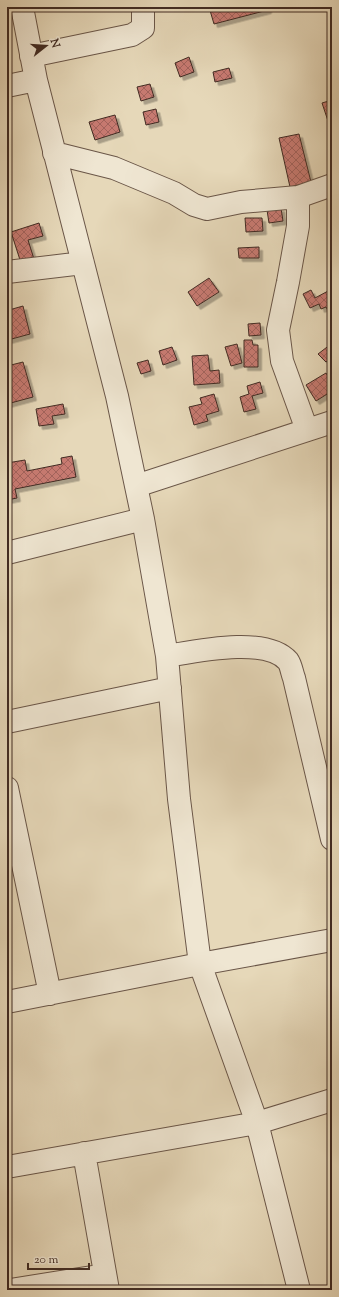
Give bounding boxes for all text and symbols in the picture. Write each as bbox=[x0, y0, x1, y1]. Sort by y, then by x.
north arrow bbox=[26, 26, 66, 66]
text: N bbox=[45, 36, 64, 50]
scale bar bbox=[28, 1245, 89, 1271]
text: 20 m bbox=[34, 1251, 59, 1269]

